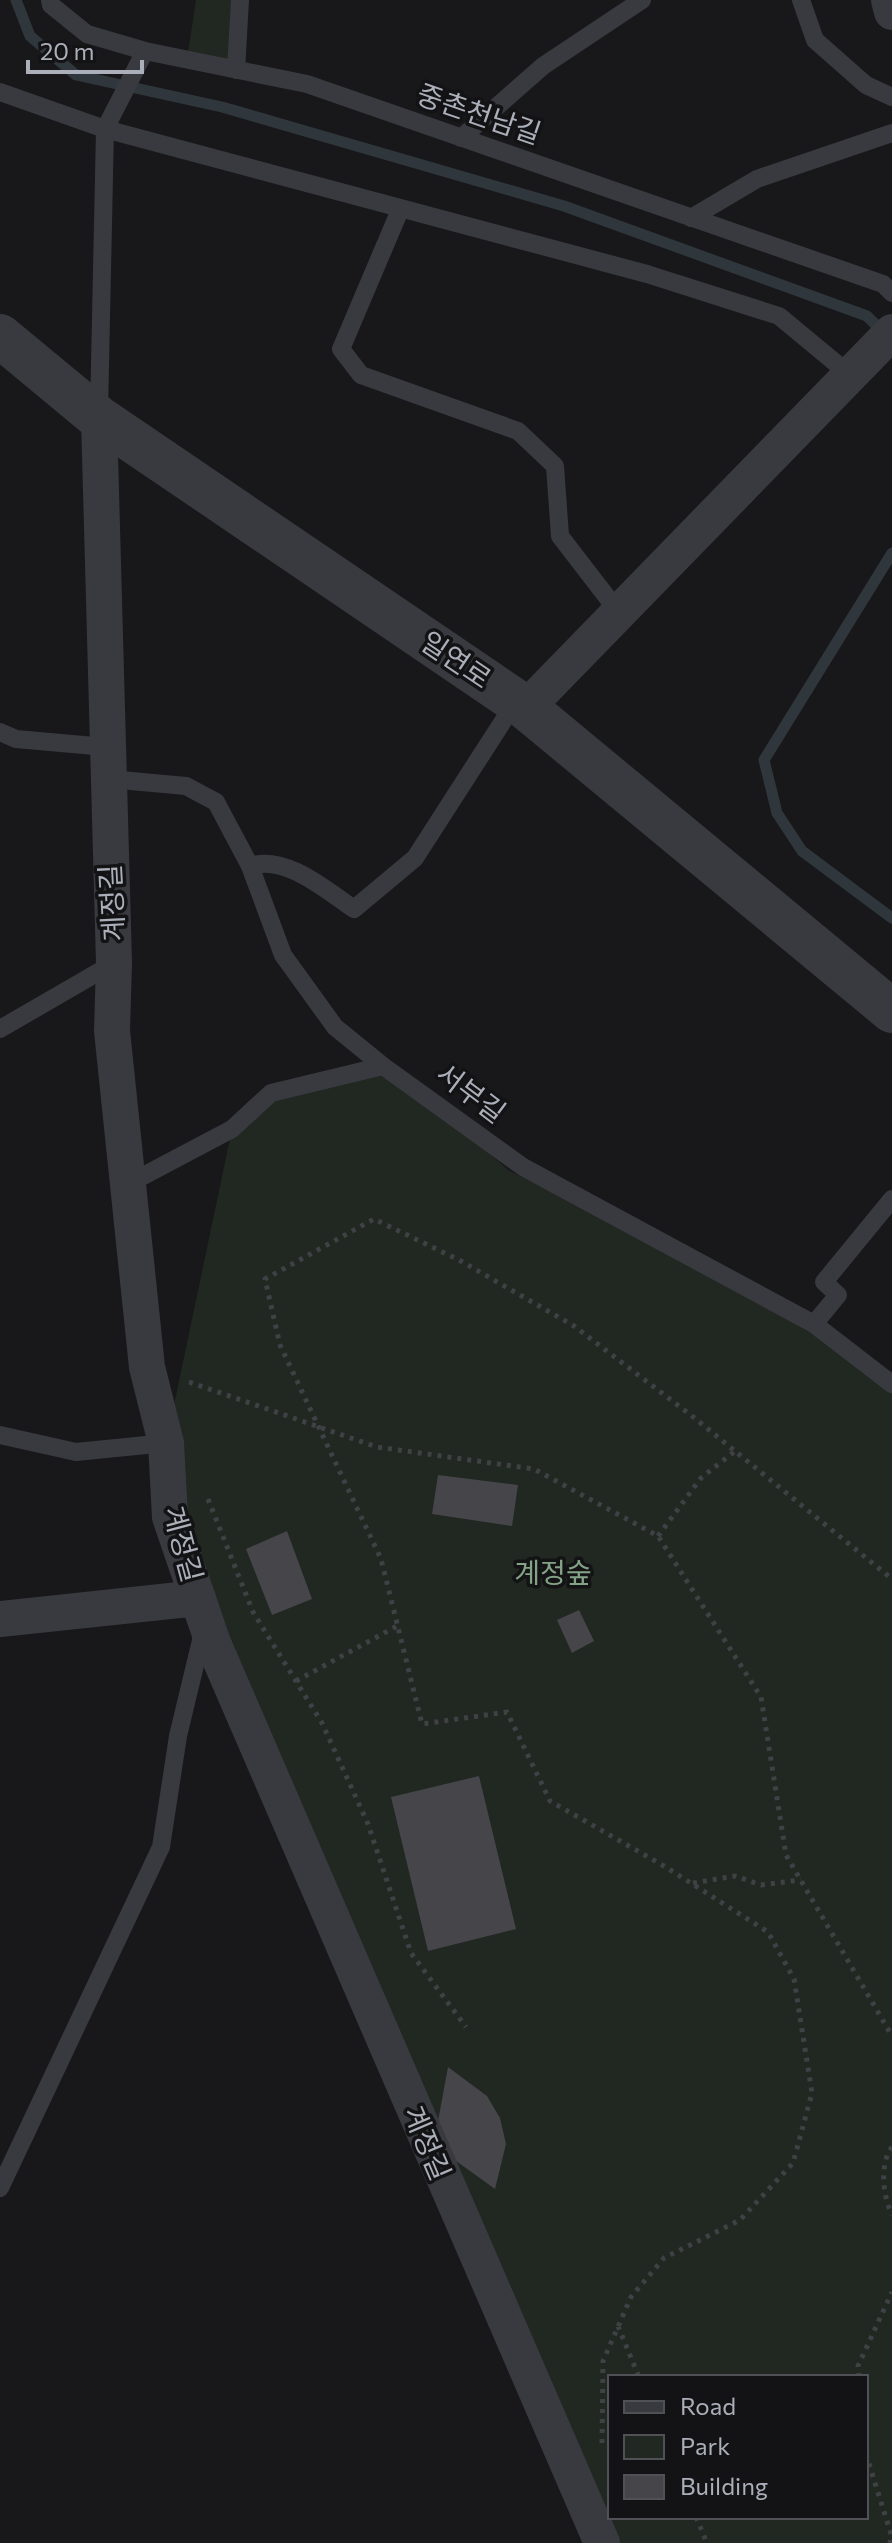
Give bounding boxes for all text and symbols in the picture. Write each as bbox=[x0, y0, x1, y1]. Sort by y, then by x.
scale bar bbox=[28, 24, 142, 74]
text: 20 m bbox=[40, 36, 94, 65]
street label: 중촌천남길 bbox=[413, 76, 546, 150]
street label: 일연로 bbox=[415, 623, 498, 695]
street label: 계정길 bbox=[92, 864, 130, 943]
street label: 서부길 bbox=[431, 1055, 513, 1129]
street label: 계정길 bbox=[158, 1502, 210, 1585]
park label: 계정숲 bbox=[514, 1555, 592, 1589]
street label: 계정길 bbox=[397, 2100, 459, 2185]
legend bbox=[608, 2375, 868, 2519]
text: Road bbox=[680, 2391, 736, 2420]
text: Park bbox=[680, 2431, 730, 2460]
text: Building bbox=[680, 2471, 768, 2500]

